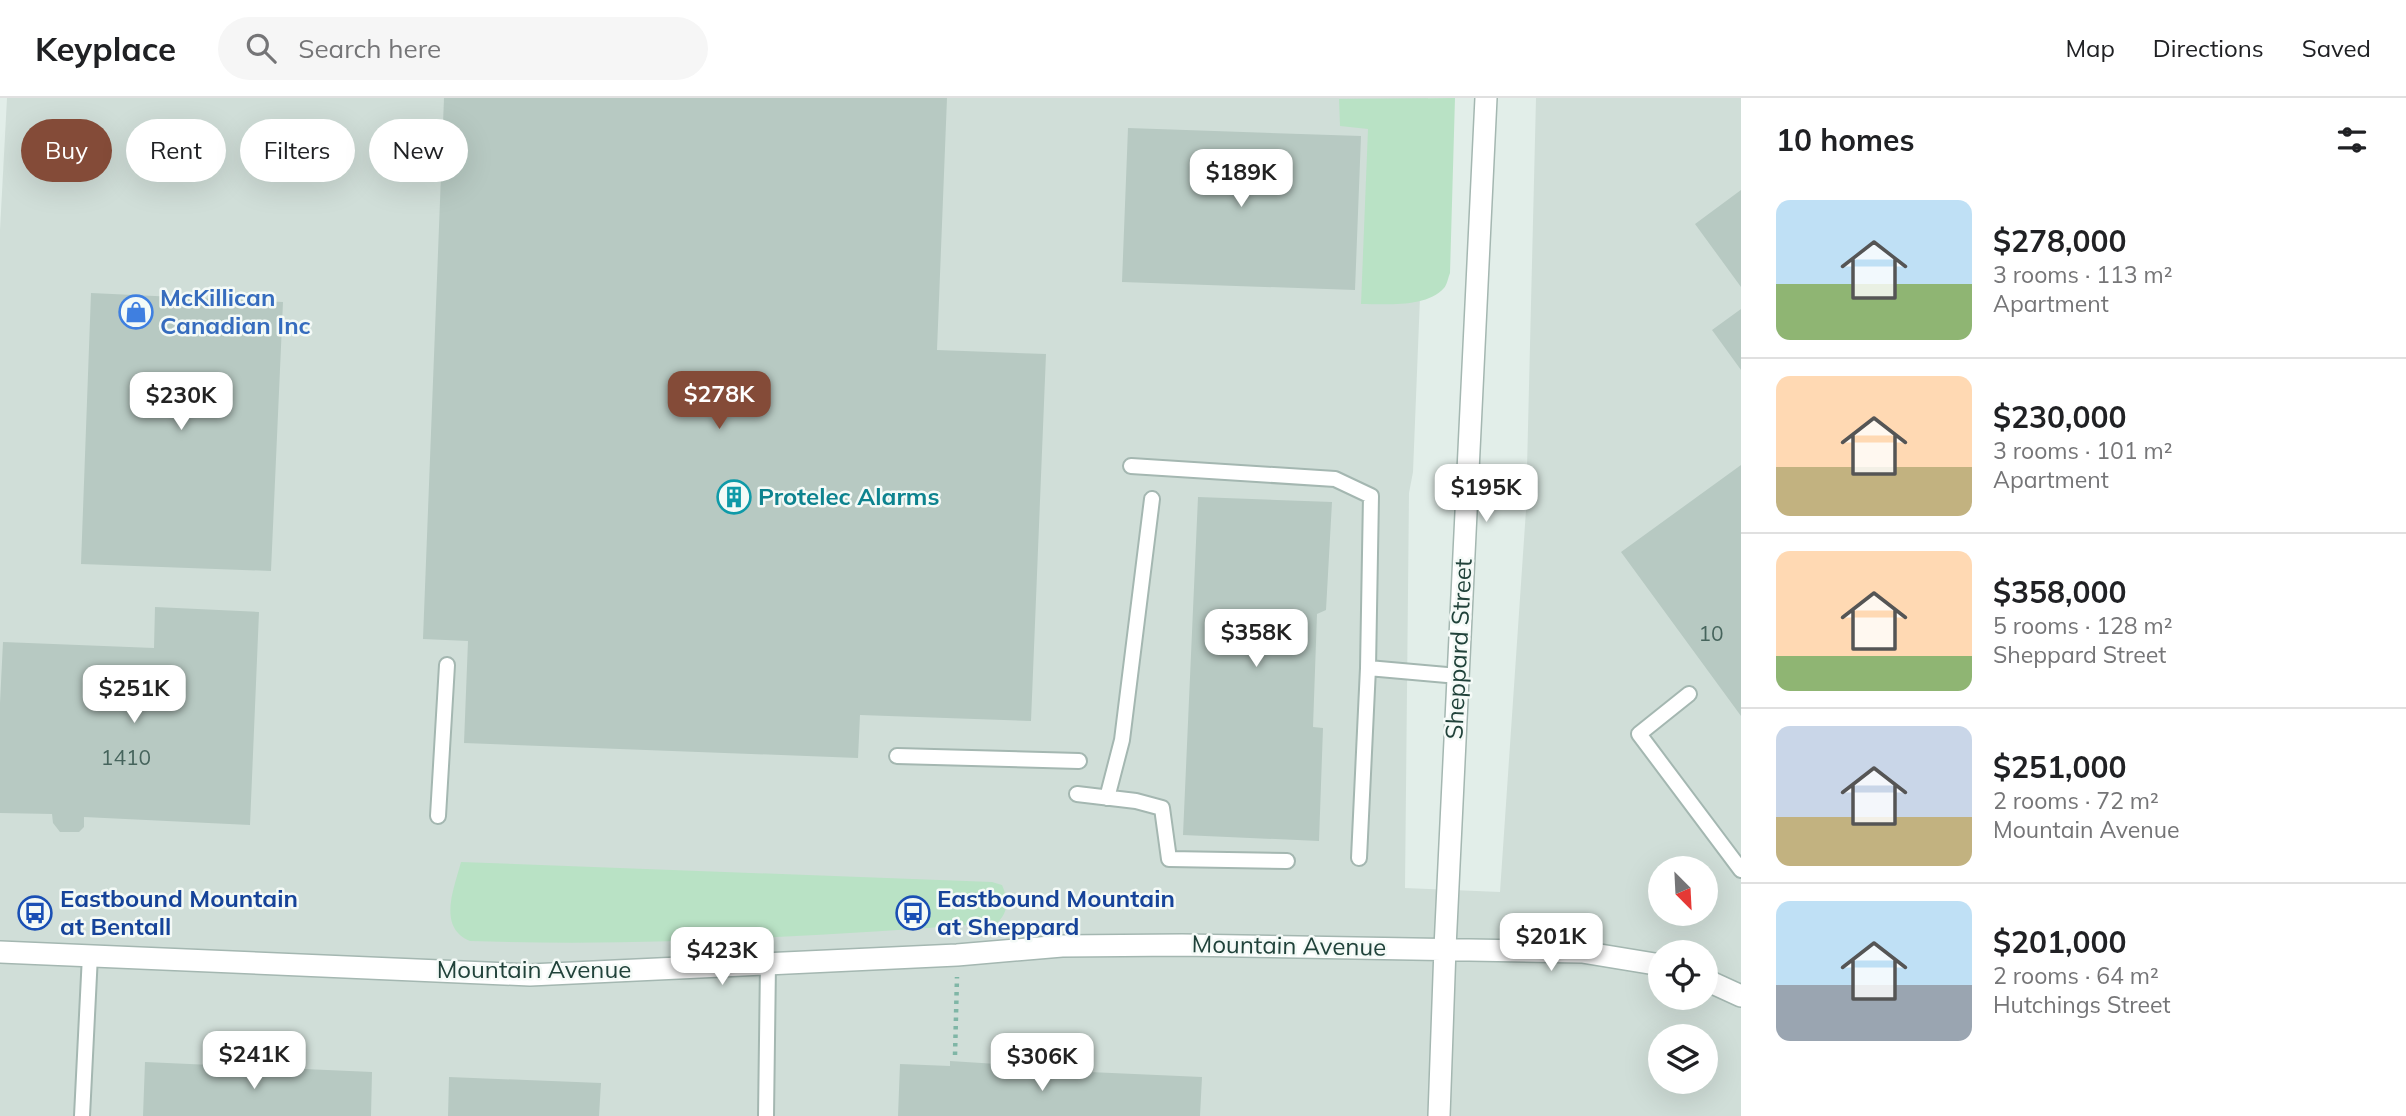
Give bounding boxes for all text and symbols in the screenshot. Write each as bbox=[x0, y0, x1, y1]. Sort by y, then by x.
search box bbox=[218, 17, 708, 80]
text: Keyplace bbox=[35, 28, 176, 69]
icon: search bbox=[242, 29, 280, 67]
text: Search here bbox=[298, 32, 441, 65]
text: Map bbox=[2065, 33, 2115, 63]
text: Directions bbox=[2153, 33, 2264, 63]
text: Saved bbox=[2302, 33, 2371, 63]
chip: Buy bbox=[21, 119, 112, 182]
chip: Rent bbox=[126, 119, 226, 182]
chip: Filters bbox=[240, 119, 355, 182]
chip: New bbox=[369, 119, 468, 182]
text: 10 homes bbox=[1776, 121, 1915, 159]
icon: filters bbox=[2333, 121, 2371, 159]
pin: $189K bbox=[1192, 150, 1290, 209]
text: $189K bbox=[1206, 157, 1276, 186]
text: $278,000 bbox=[1993, 222, 2126, 260]
icon: home bbox=[1832, 228, 1916, 312]
text: 3 rooms · 113 m² bbox=[1993, 260, 2173, 289]
place label: McKillican Canadian Inc bbox=[160, 282, 311, 340]
text: Apartment bbox=[1993, 289, 2109, 318]
shop icon: McKillican Canadian Inc bbox=[117, 293, 155, 331]
pin: $230K bbox=[132, 372, 230, 432]
pin: $278K bbox=[670, 372, 768, 431]
text: $278K bbox=[684, 379, 754, 408]
text: $230K bbox=[146, 380, 216, 409]
text: $230,000 bbox=[1993, 398, 2126, 436]
icon: home bbox=[1832, 404, 1916, 488]
text: 3 rooms · 101 m² bbox=[1993, 436, 2173, 465]
pin: $195K bbox=[1437, 464, 1535, 524]
text: Apartment bbox=[1993, 465, 2109, 494]
text: $195K bbox=[1451, 472, 1521, 501]
building icon: Protelec Alarms bbox=[715, 478, 753, 516]
place label: Protelec Alarms bbox=[758, 481, 939, 511]
street label: Sheppard Street bbox=[1438, 558, 1478, 740]
text: $358,000 bbox=[1993, 573, 2126, 611]
icon: home bbox=[1832, 579, 1916, 663]
pin: $358K bbox=[1207, 610, 1305, 669]
text: 5 rooms · 128 m² bbox=[1993, 611, 2173, 640]
text: $358K bbox=[1221, 617, 1291, 646]
house number: 10 bbox=[1698, 620, 1724, 646]
text: Sheppard Street bbox=[1993, 640, 2166, 669]
pin: $251K bbox=[85, 666, 183, 725]
text: $251K bbox=[99, 673, 169, 702]
house number: 1410 bbox=[101, 744, 151, 770]
text: $251,000 bbox=[1993, 748, 2126, 786]
icon: home bbox=[1832, 754, 1916, 838]
text: 2 rooms · 72 m² bbox=[1993, 786, 2159, 815]
text: Mountain Avenue bbox=[1993, 815, 2180, 844]
north arrow bbox=[1648, 856, 1718, 926]
map controls bbox=[1648, 856, 1718, 1094]
place label: Eastbound Mountain at Bentall bbox=[60, 883, 298, 941]
place label: Eastbound Mountain at Sheppard bbox=[937, 883, 1175, 941]
bus stop icon: Eastbound Mountain at Bentall bbox=[16, 894, 54, 932]
bus stop icon: Eastbound Mountain at Sheppard bbox=[894, 894, 932, 932]
pin: $201K bbox=[1502, 914, 1600, 973]
text: $201K bbox=[1516, 921, 1586, 950]
text: $201,000 bbox=[1993, 923, 2126, 961]
pin: $423K bbox=[673, 928, 771, 987]
street label: Mountain Avenue bbox=[1191, 928, 1387, 962]
icon: home bbox=[1832, 929, 1916, 1013]
text: $423K bbox=[687, 935, 757, 964]
button: locate bbox=[1648, 940, 1718, 1010]
street label: Mountain Avenue bbox=[437, 954, 631, 984]
text: 2 rooms · 64 m² bbox=[1993, 961, 2159, 990]
text: Hutchings Street bbox=[1993, 990, 2171, 1019]
button: layers bbox=[1648, 1024, 1718, 1094]
pin: $241K bbox=[205, 1032, 303, 1091]
pin: $306K bbox=[993, 1034, 1091, 1093]
text: $241K bbox=[219, 1039, 289, 1068]
text: $306K bbox=[1007, 1041, 1077, 1070]

